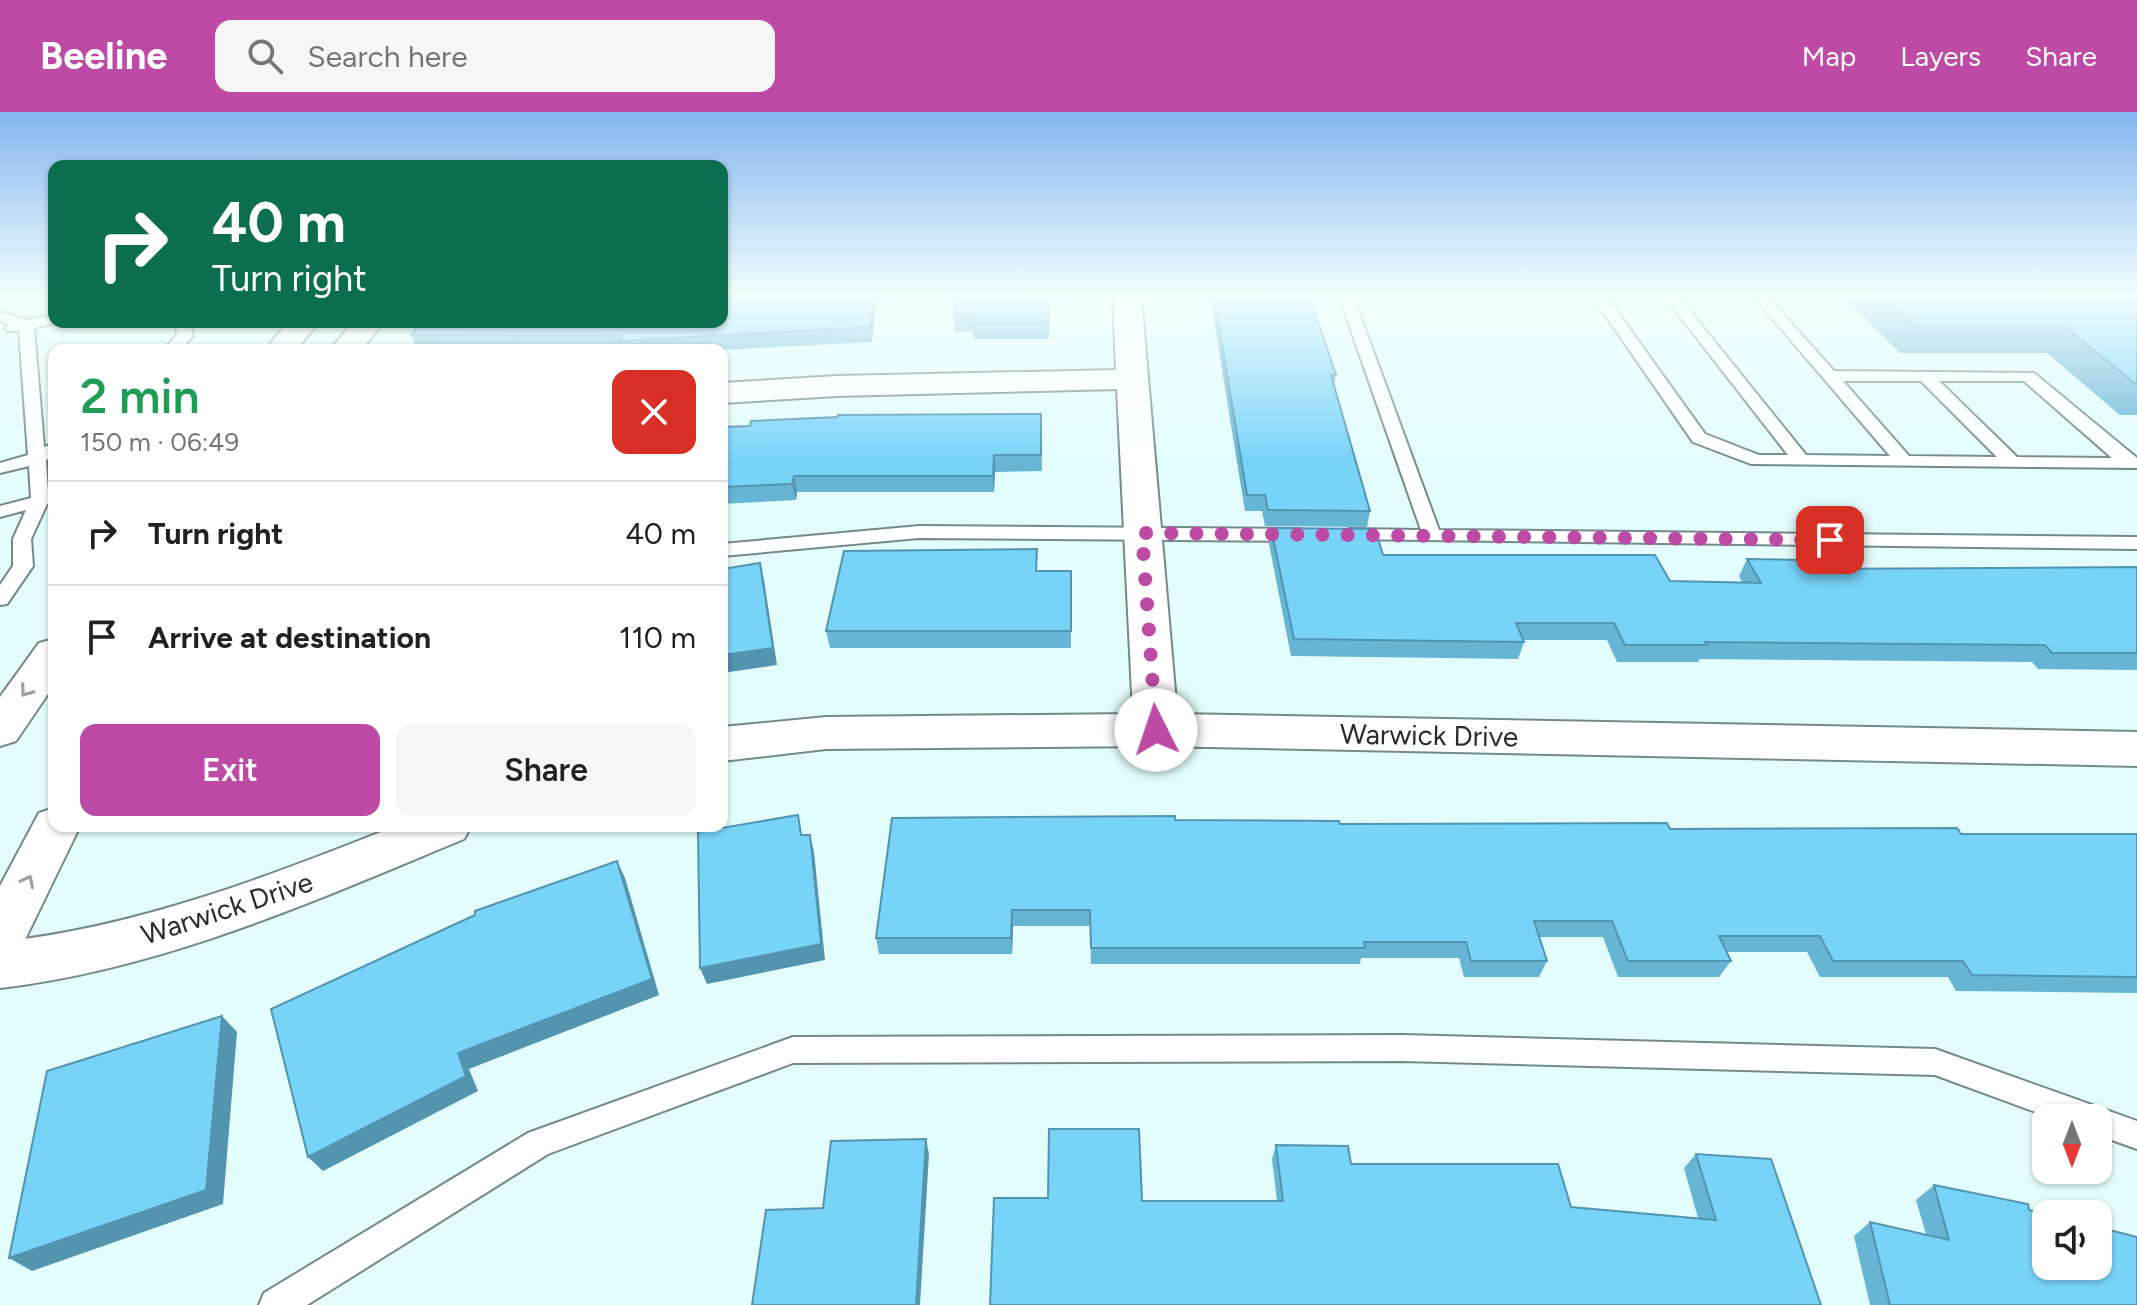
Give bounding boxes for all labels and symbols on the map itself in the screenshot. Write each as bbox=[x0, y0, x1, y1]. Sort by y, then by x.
pin bbox=[1796, 506, 1864, 574]
one-way arrow bbox=[22, 683, 36, 697]
position arrow bbox=[1114, 688, 1198, 772]
street label: Warwick Drive bbox=[1340, 716, 1518, 754]
street label: Warwick Drive bbox=[137, 864, 317, 952]
one-way arrow bbox=[18, 875, 34, 890]
north arrow bbox=[2032, 1104, 2112, 1184]

